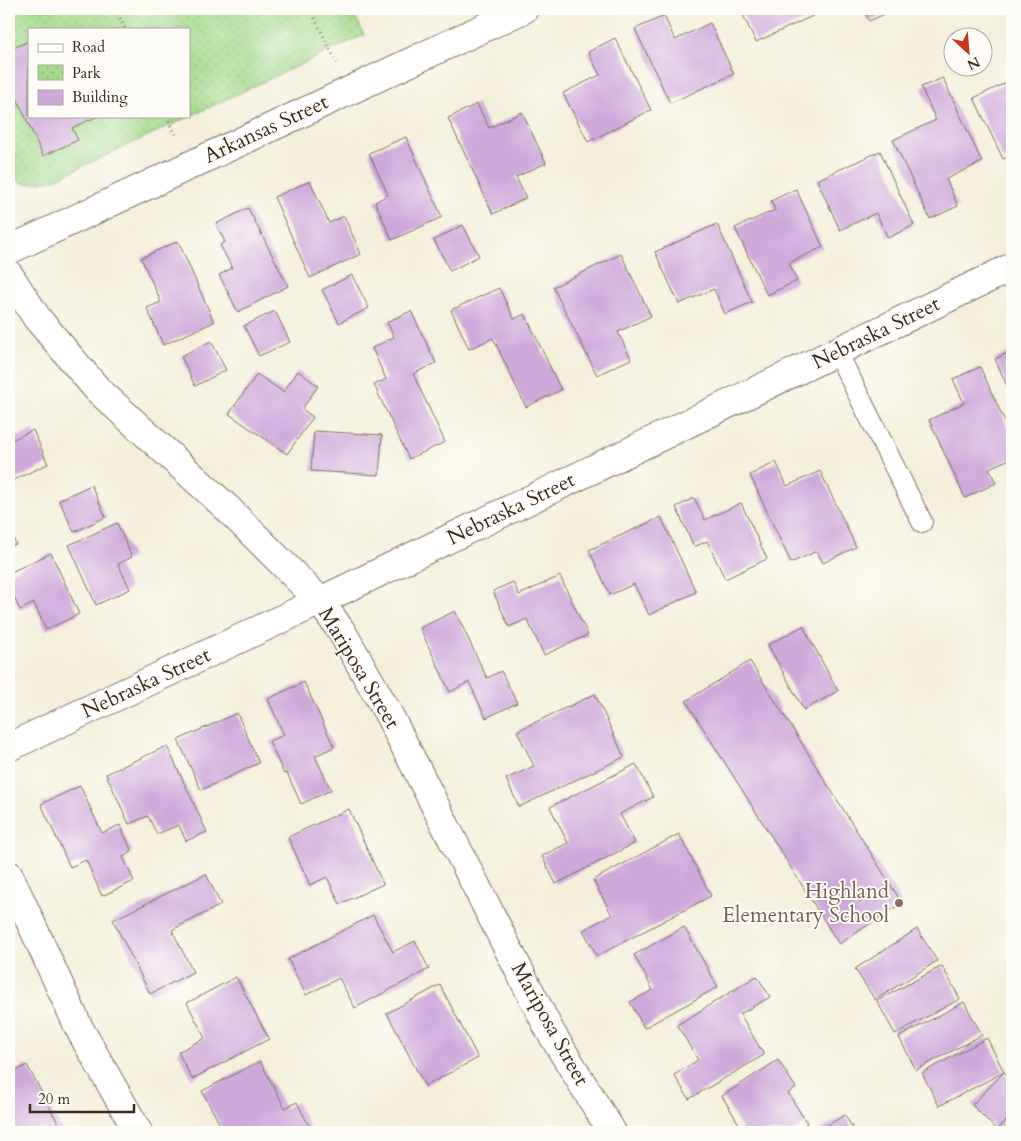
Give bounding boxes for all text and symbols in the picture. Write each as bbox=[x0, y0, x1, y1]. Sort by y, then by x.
legend bbox=[28, 28, 190, 118]
north arrow bbox=[944, 28, 994, 78]
text: Road bbox=[72, 37, 105, 57]
text: N bbox=[964, 52, 983, 74]
text: Park bbox=[72, 63, 101, 83]
text: Building bbox=[72, 87, 128, 107]
street label: Arkansas Street bbox=[199, 87, 333, 170]
street label: Nebraska Street bbox=[807, 289, 945, 376]
street label: Nebraska Street bbox=[442, 465, 580, 552]
street label: Mariposa Street bbox=[311, 602, 407, 735]
street label: Nebraska Street bbox=[77, 640, 215, 726]
place label: Highland Elementary School bbox=[722, 877, 889, 930]
marker: Highland Elementary School bbox=[893, 897, 905, 909]
street label: Mariposa Street bbox=[504, 957, 596, 1091]
scale bar bbox=[30, 1081, 134, 1113]
text: 20 m bbox=[38, 1089, 70, 1109]

